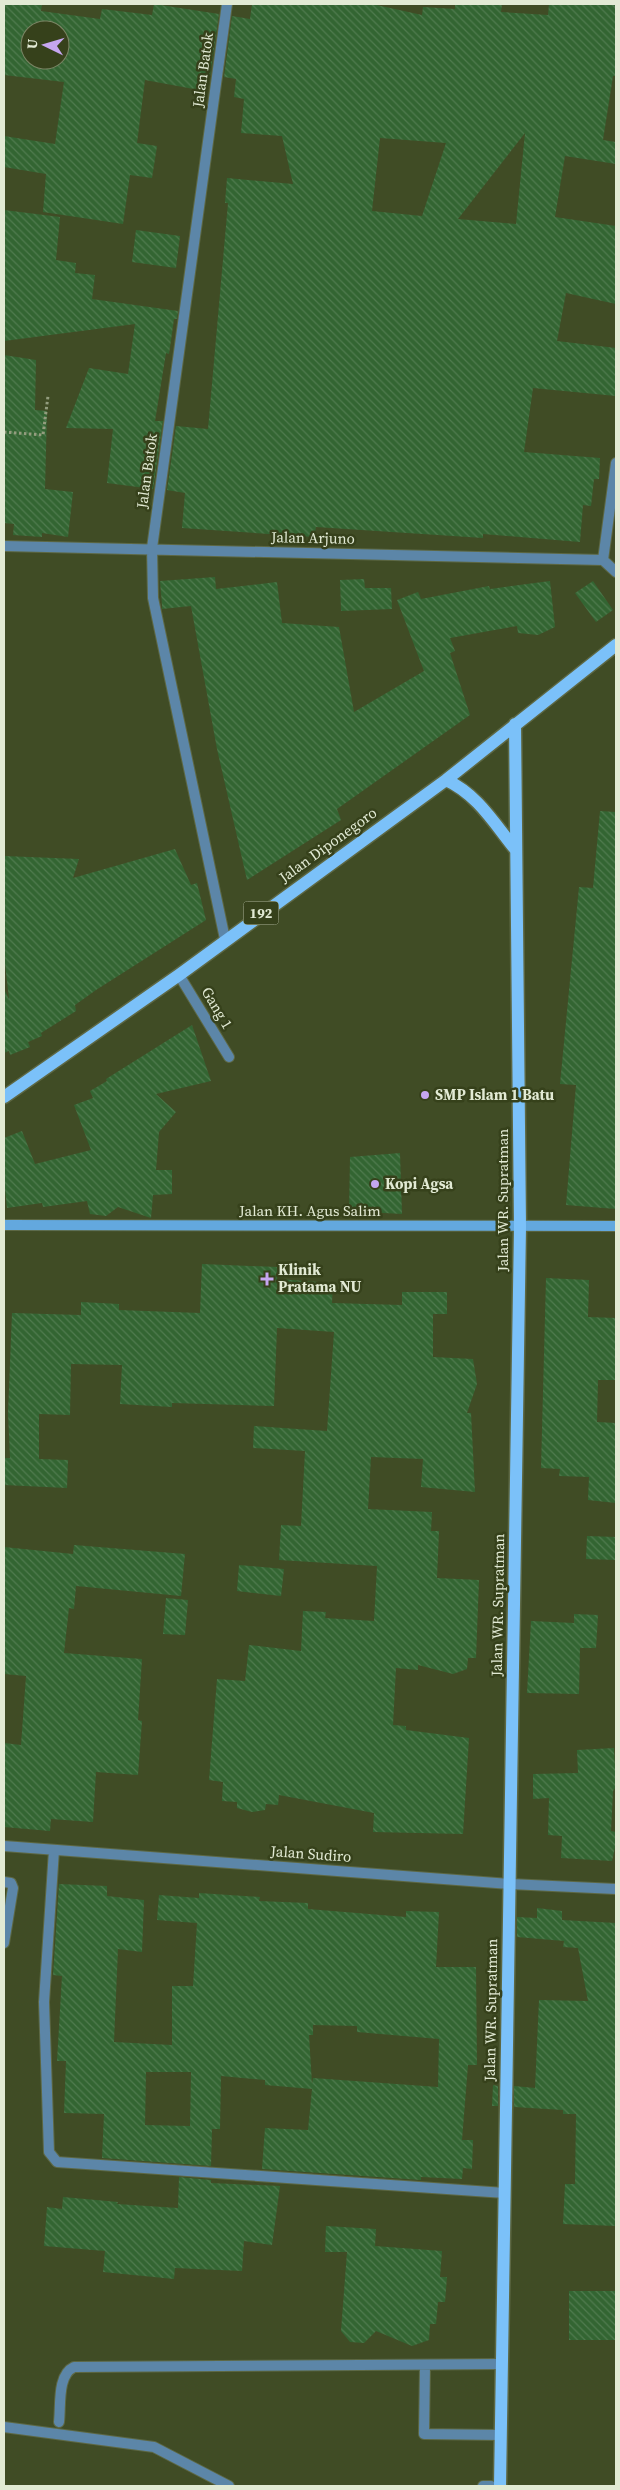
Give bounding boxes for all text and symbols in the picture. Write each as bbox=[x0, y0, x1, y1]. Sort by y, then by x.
north arrow bbox=[20, 20, 70, 70]
street label: Jalan Batok bbox=[187, 30, 218, 110]
text: U bbox=[22, 38, 42, 50]
street label: Jalan Batok bbox=[131, 431, 162, 511]
street label: Jalan Arjuno bbox=[270, 526, 355, 549]
street label: Jalan Diponegoro bbox=[274, 802, 381, 888]
road number: 192 bbox=[244, 901, 278, 924]
street label: Gang 1 bbox=[197, 983, 238, 1033]
place label: SMP Islam 1 Batu bbox=[435, 1084, 554, 1105]
marker: SMP Islam 1 Batu bbox=[419, 1089, 431, 1101]
street label: Jalan WR. Supratman bbox=[492, 1129, 513, 1272]
place label: Kopi Agsa bbox=[385, 1173, 454, 1194]
marker: Kopi Agsa bbox=[369, 1178, 381, 1190]
street label: Jalan KH. Agus Salim bbox=[238, 1200, 381, 1221]
place label: Klinik Pratama NU bbox=[278, 1259, 361, 1297]
marker: Klinik Pratama NU bbox=[260, 1272, 274, 1286]
street label: Jalan WR. Supratman bbox=[486, 1533, 509, 1678]
street label: Jalan Sudiro bbox=[269, 1840, 352, 1867]
street label: Jalan WR. Supratman bbox=[479, 1938, 502, 2083]

